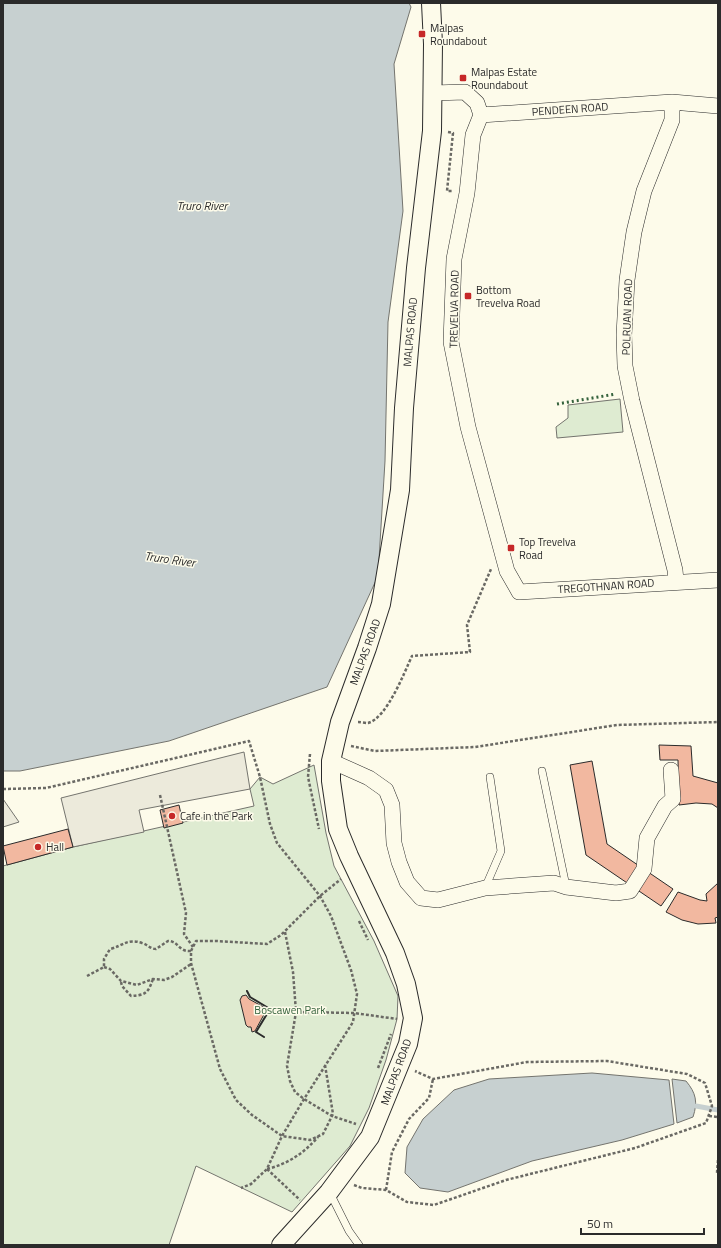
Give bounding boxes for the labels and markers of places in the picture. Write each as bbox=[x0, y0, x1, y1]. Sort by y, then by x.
place label: Malpas Roundabout bbox=[430, 20, 487, 49]
marker: Malpas Roundabout bbox=[417, 29, 427, 39]
place label: Malpas Estate Roundabout bbox=[471, 64, 538, 93]
marker: Malpas Estate Roundabout bbox=[458, 73, 468, 83]
place label: Bottom Trevelva Road bbox=[476, 282, 540, 311]
marker: Bottom Trevelva Road bbox=[463, 291, 473, 301]
place label: Top Trevelva Road bbox=[519, 534, 576, 563]
marker: Top Trevelva Road bbox=[506, 543, 516, 553]
place label: Cafe in the Park bbox=[180, 808, 253, 824]
marker: Cafe in the Park bbox=[167, 811, 177, 821]
place label: Hall bbox=[46, 839, 64, 855]
marker: Hall bbox=[33, 842, 43, 852]

